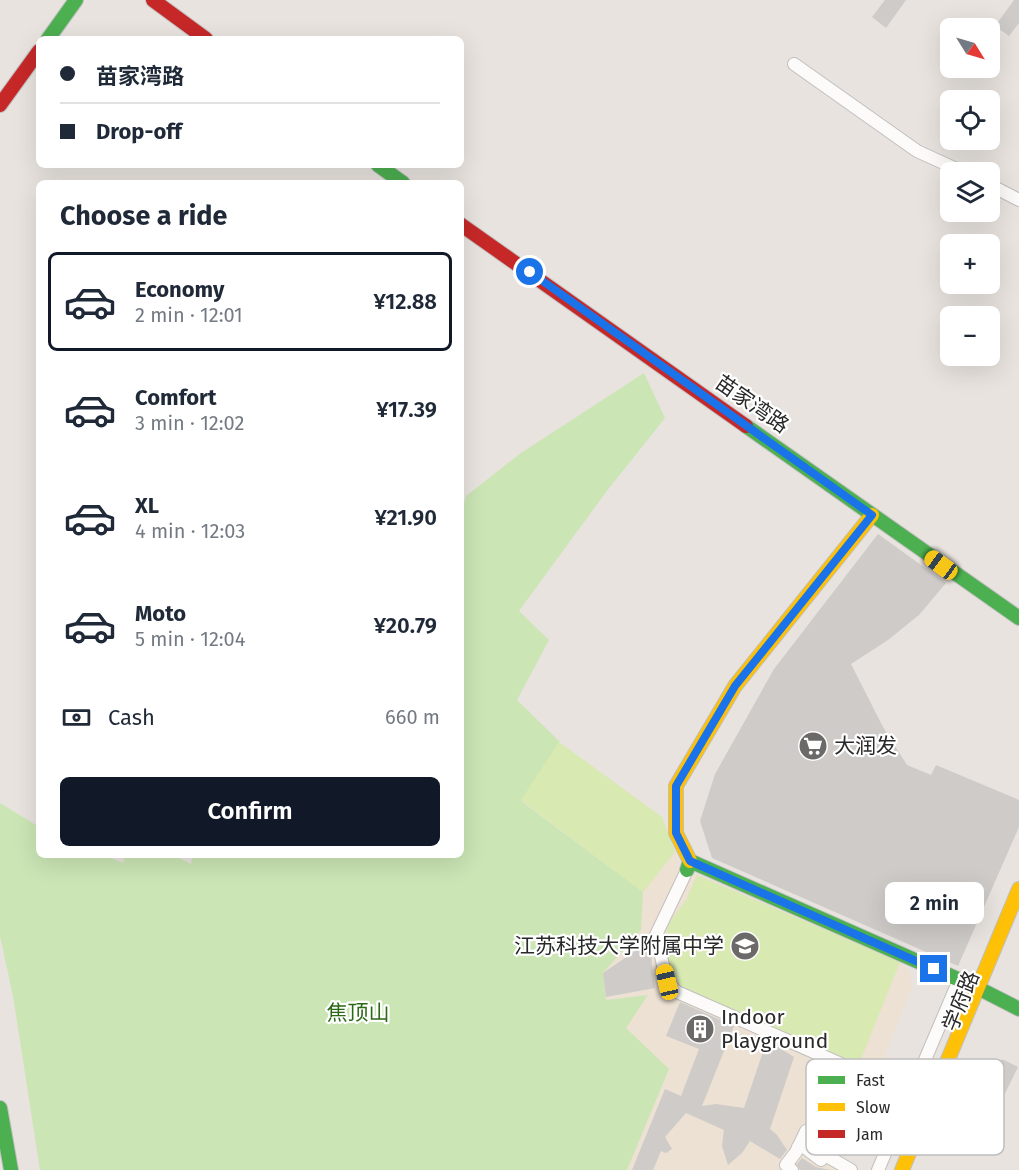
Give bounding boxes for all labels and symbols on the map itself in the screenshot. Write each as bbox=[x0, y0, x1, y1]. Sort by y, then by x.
north arrow bbox=[940, 18, 1000, 78]
route start bbox=[516, 258, 543, 285]
street label: 苗家湾路 bbox=[710, 369, 794, 439]
car bbox=[921, 547, 961, 583]
supermarket icon: 大润发 bbox=[797, 730, 829, 762]
place label: 大润发 bbox=[834, 733, 897, 759]
callout: 2 min bbox=[884, 882, 984, 924]
school or university icon: 江苏科技大学附属中学 bbox=[729, 930, 761, 962]
place label: 江苏科技大学附属中学 bbox=[514, 933, 724, 959]
route end bbox=[920, 955, 947, 982]
car bbox=[654, 962, 680, 1002]
street label: 学府路 bbox=[937, 967, 985, 1035]
park label: 焦顶山 bbox=[327, 1000, 390, 1026]
place label: Indoor Playground bbox=[721, 1004, 828, 1054]
building icon: Indoor Playground bbox=[684, 1013, 716, 1045]
legend bbox=[806, 1059, 1004, 1155]
text: Fast bbox=[856, 1071, 885, 1090]
text: Slow bbox=[856, 1098, 891, 1117]
text: Jam bbox=[856, 1125, 883, 1144]

